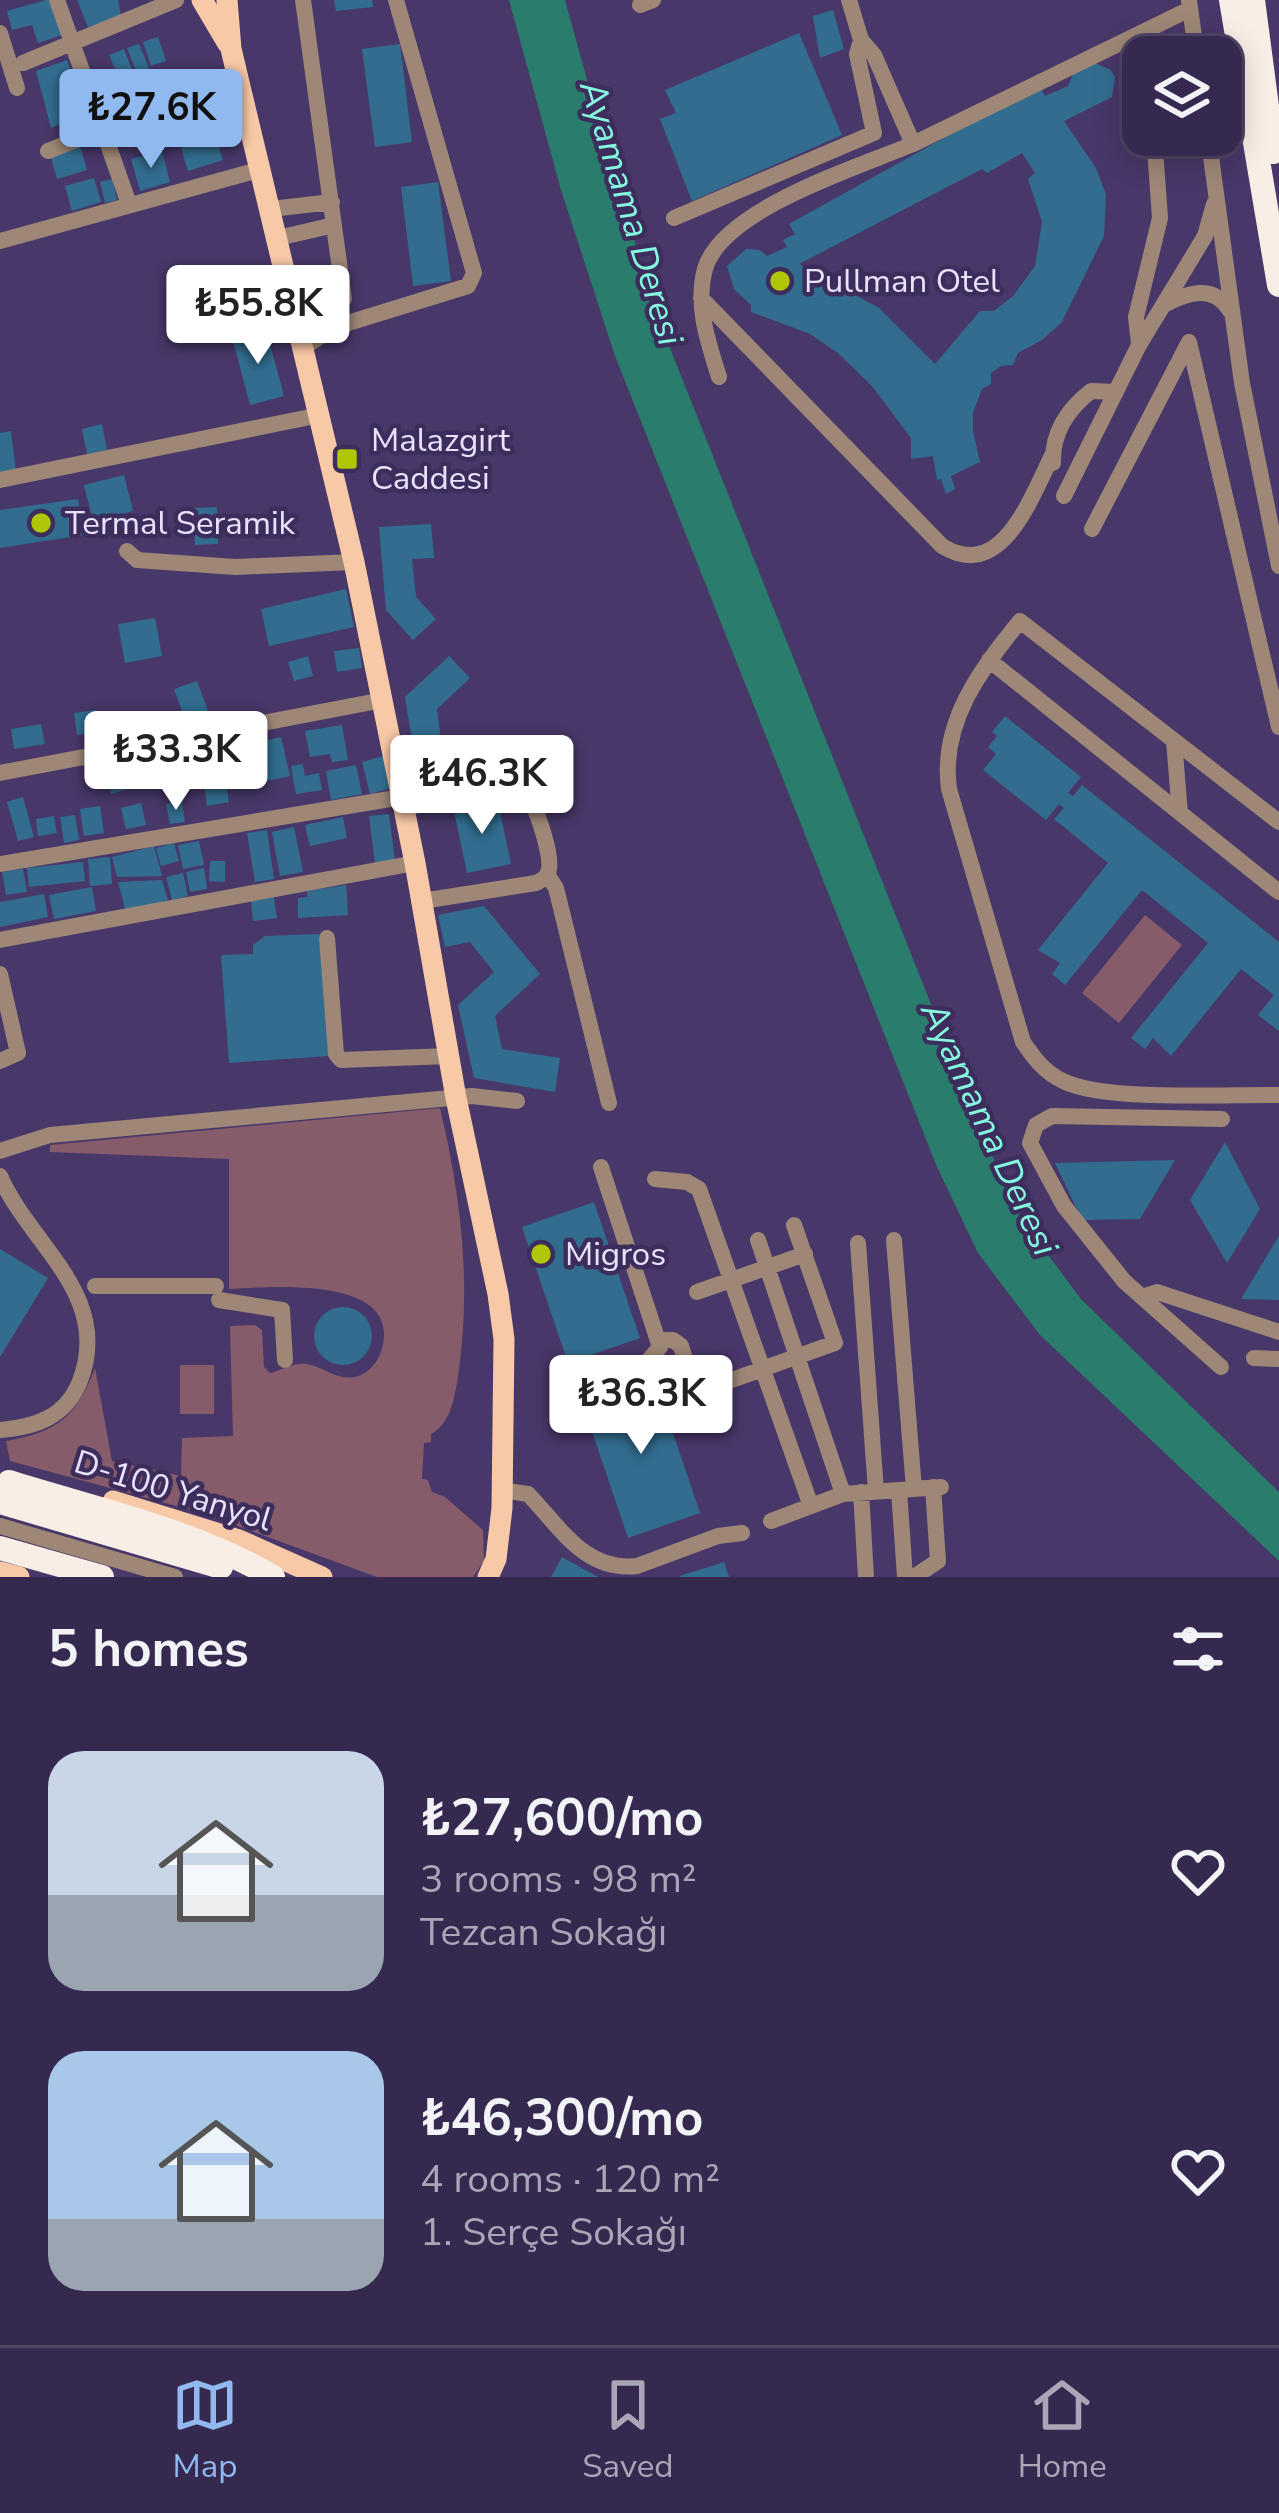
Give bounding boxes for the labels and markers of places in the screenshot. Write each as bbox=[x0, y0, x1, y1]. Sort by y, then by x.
pin: ₺27.6K bbox=[53, 69, 249, 171]
place label: Pullman Otel bbox=[804, 259, 1000, 304]
pin: ₺55.8K bbox=[160, 265, 356, 367]
marker: Pullman Otel bbox=[767, 268, 793, 294]
place label: Malazgirt Caddesi bbox=[371, 418, 511, 501]
marker: Malazgirt Caddesi bbox=[334, 446, 360, 472]
place label: Termal Seramik bbox=[65, 501, 296, 546]
marker: Termal Seramik bbox=[28, 510, 54, 536]
pin: ₺33.3K bbox=[78, 711, 274, 813]
pin: ₺46.3K bbox=[384, 735, 580, 837]
place label: Migros bbox=[565, 1232, 666, 1277]
marker: Migros bbox=[528, 1241, 554, 1267]
pin: ₺36.3K bbox=[543, 1355, 739, 1457]

